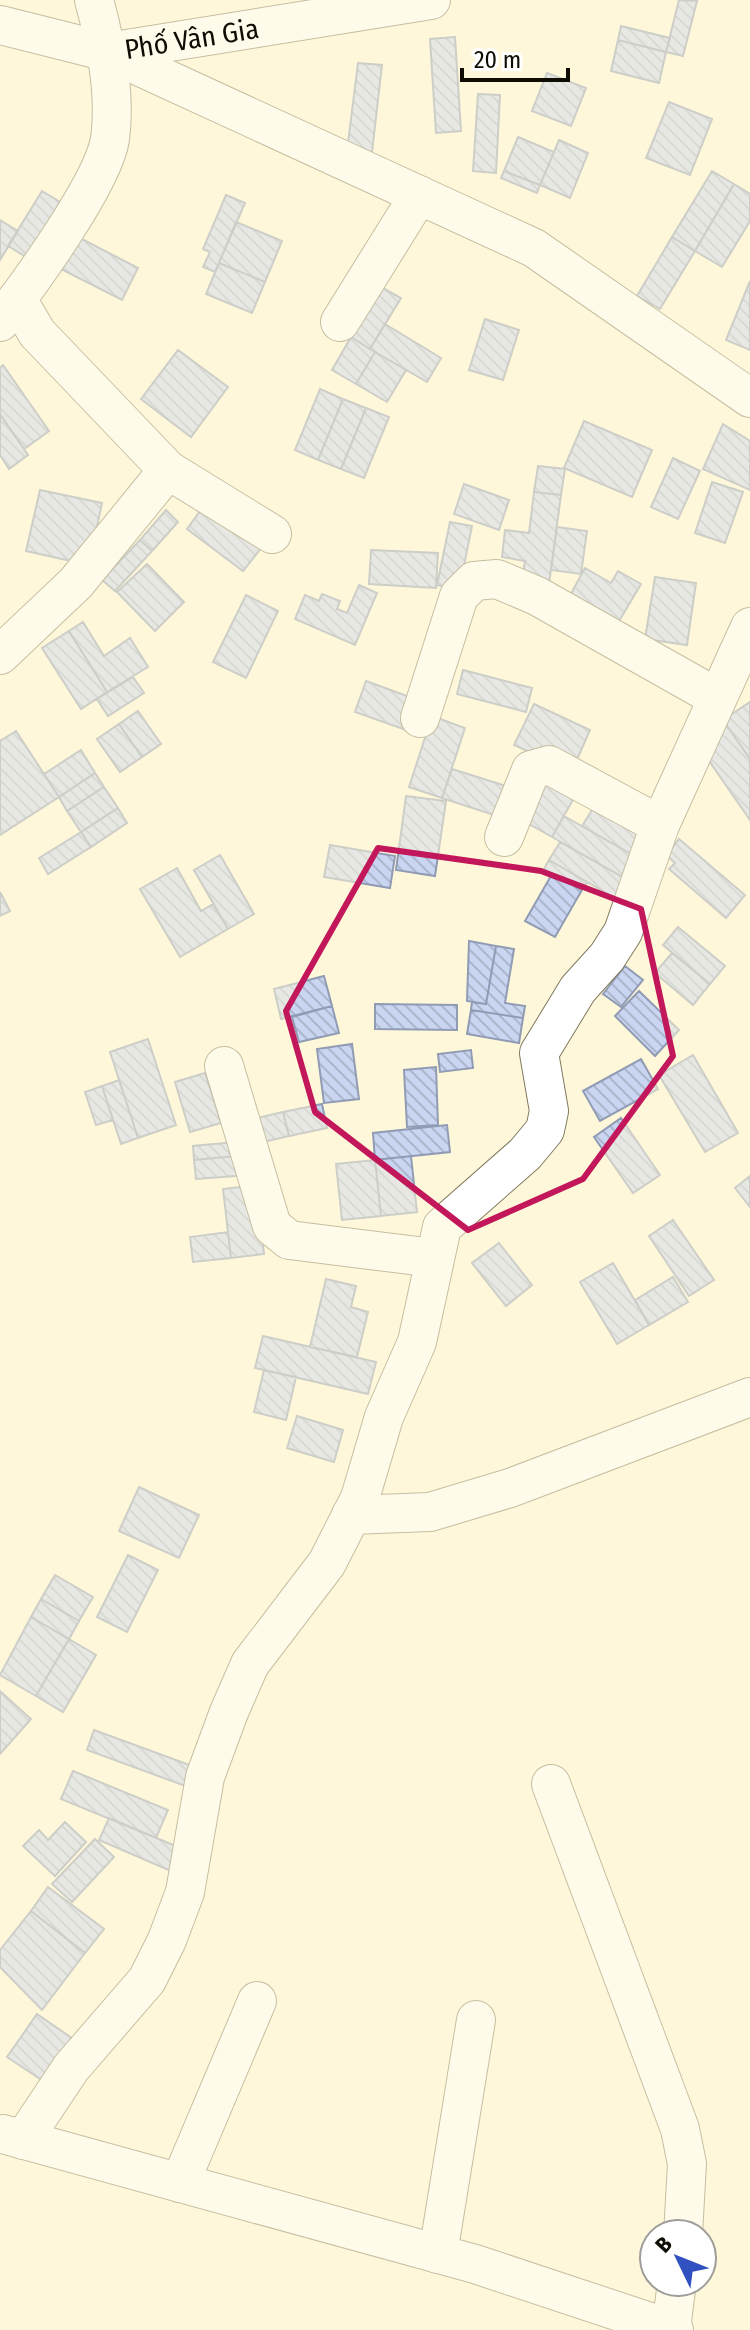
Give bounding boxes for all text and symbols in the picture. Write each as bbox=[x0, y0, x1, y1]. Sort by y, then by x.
street label: Phố Vân Gia bbox=[122, 12, 261, 66]
scale bar bbox=[462, 32, 568, 82]
text: 20 m bbox=[474, 46, 521, 74]
north arrow bbox=[638, 2218, 718, 2298]
text: B bbox=[650, 2231, 678, 2258]

